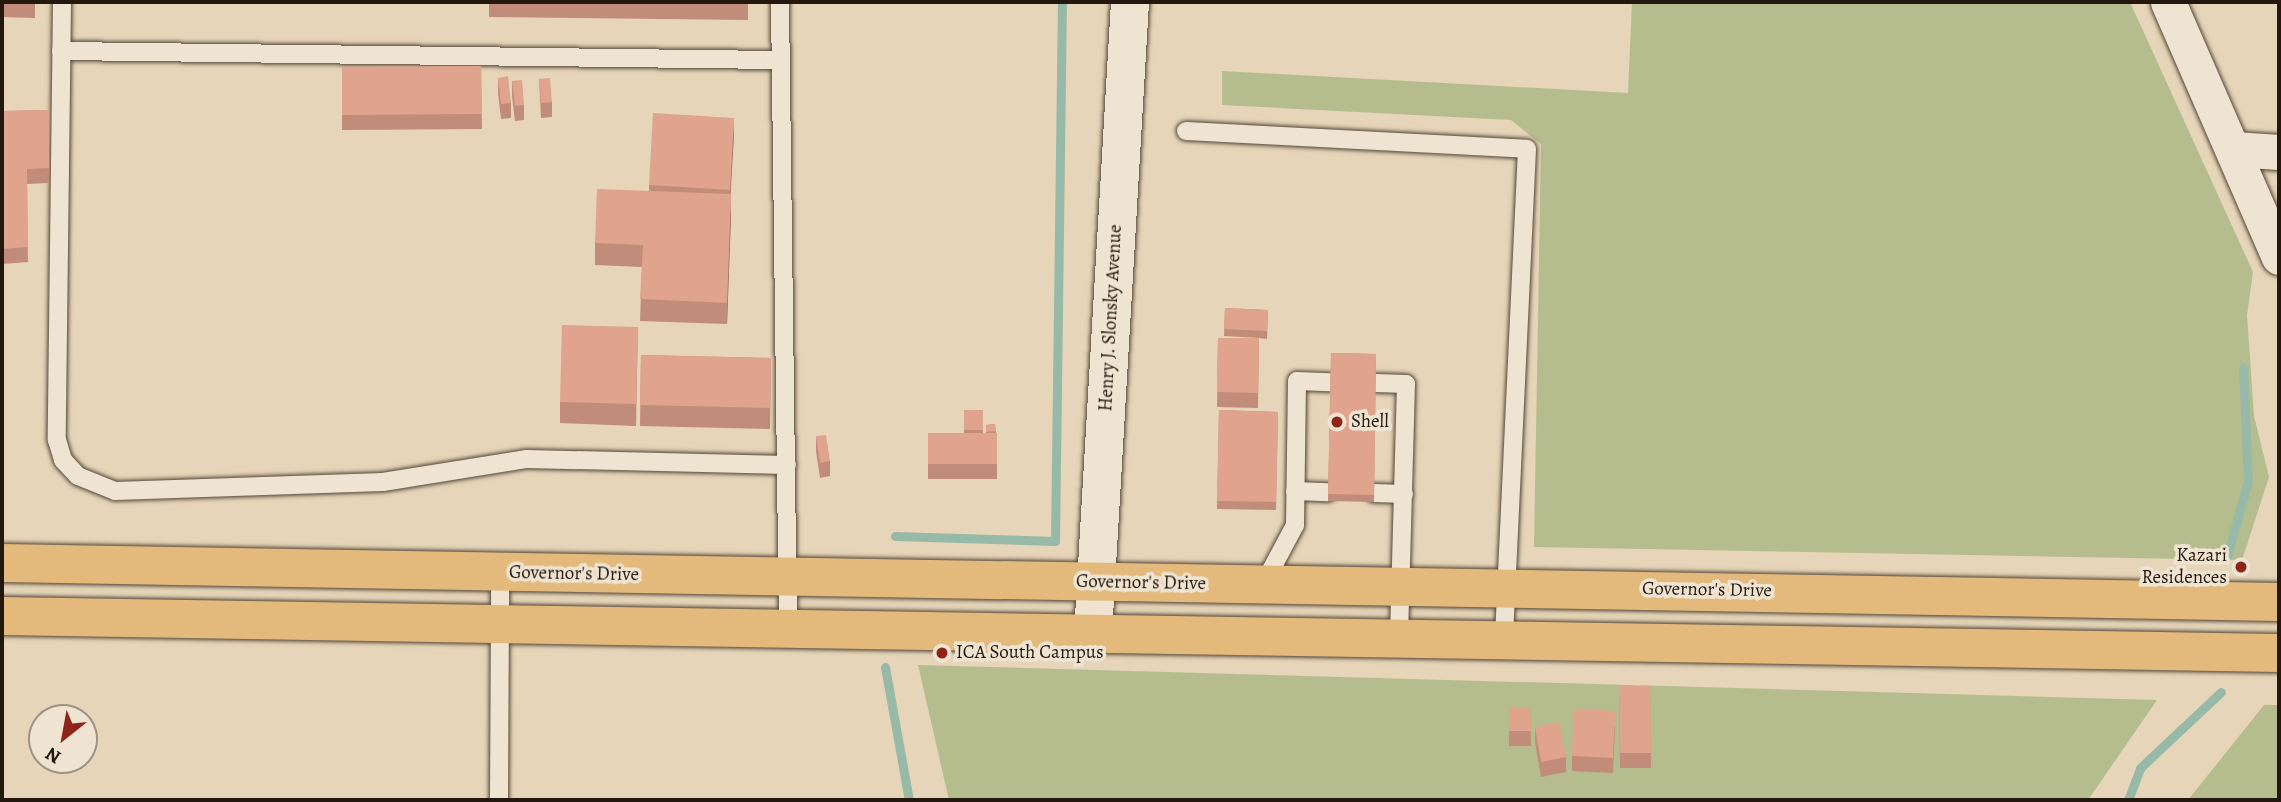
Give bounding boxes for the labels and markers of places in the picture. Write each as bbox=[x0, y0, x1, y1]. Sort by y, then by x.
place label: Shell bbox=[1351, 411, 1389, 433]
marker: Shell bbox=[1329, 414, 1345, 430]
place label: Kazari Residences bbox=[2141, 545, 2227, 589]
marker: Kazari Residences bbox=[2233, 559, 2249, 575]
place label: ICA South Campus bbox=[956, 642, 1104, 664]
marker: ICA South Campus bbox=[934, 645, 950, 661]

